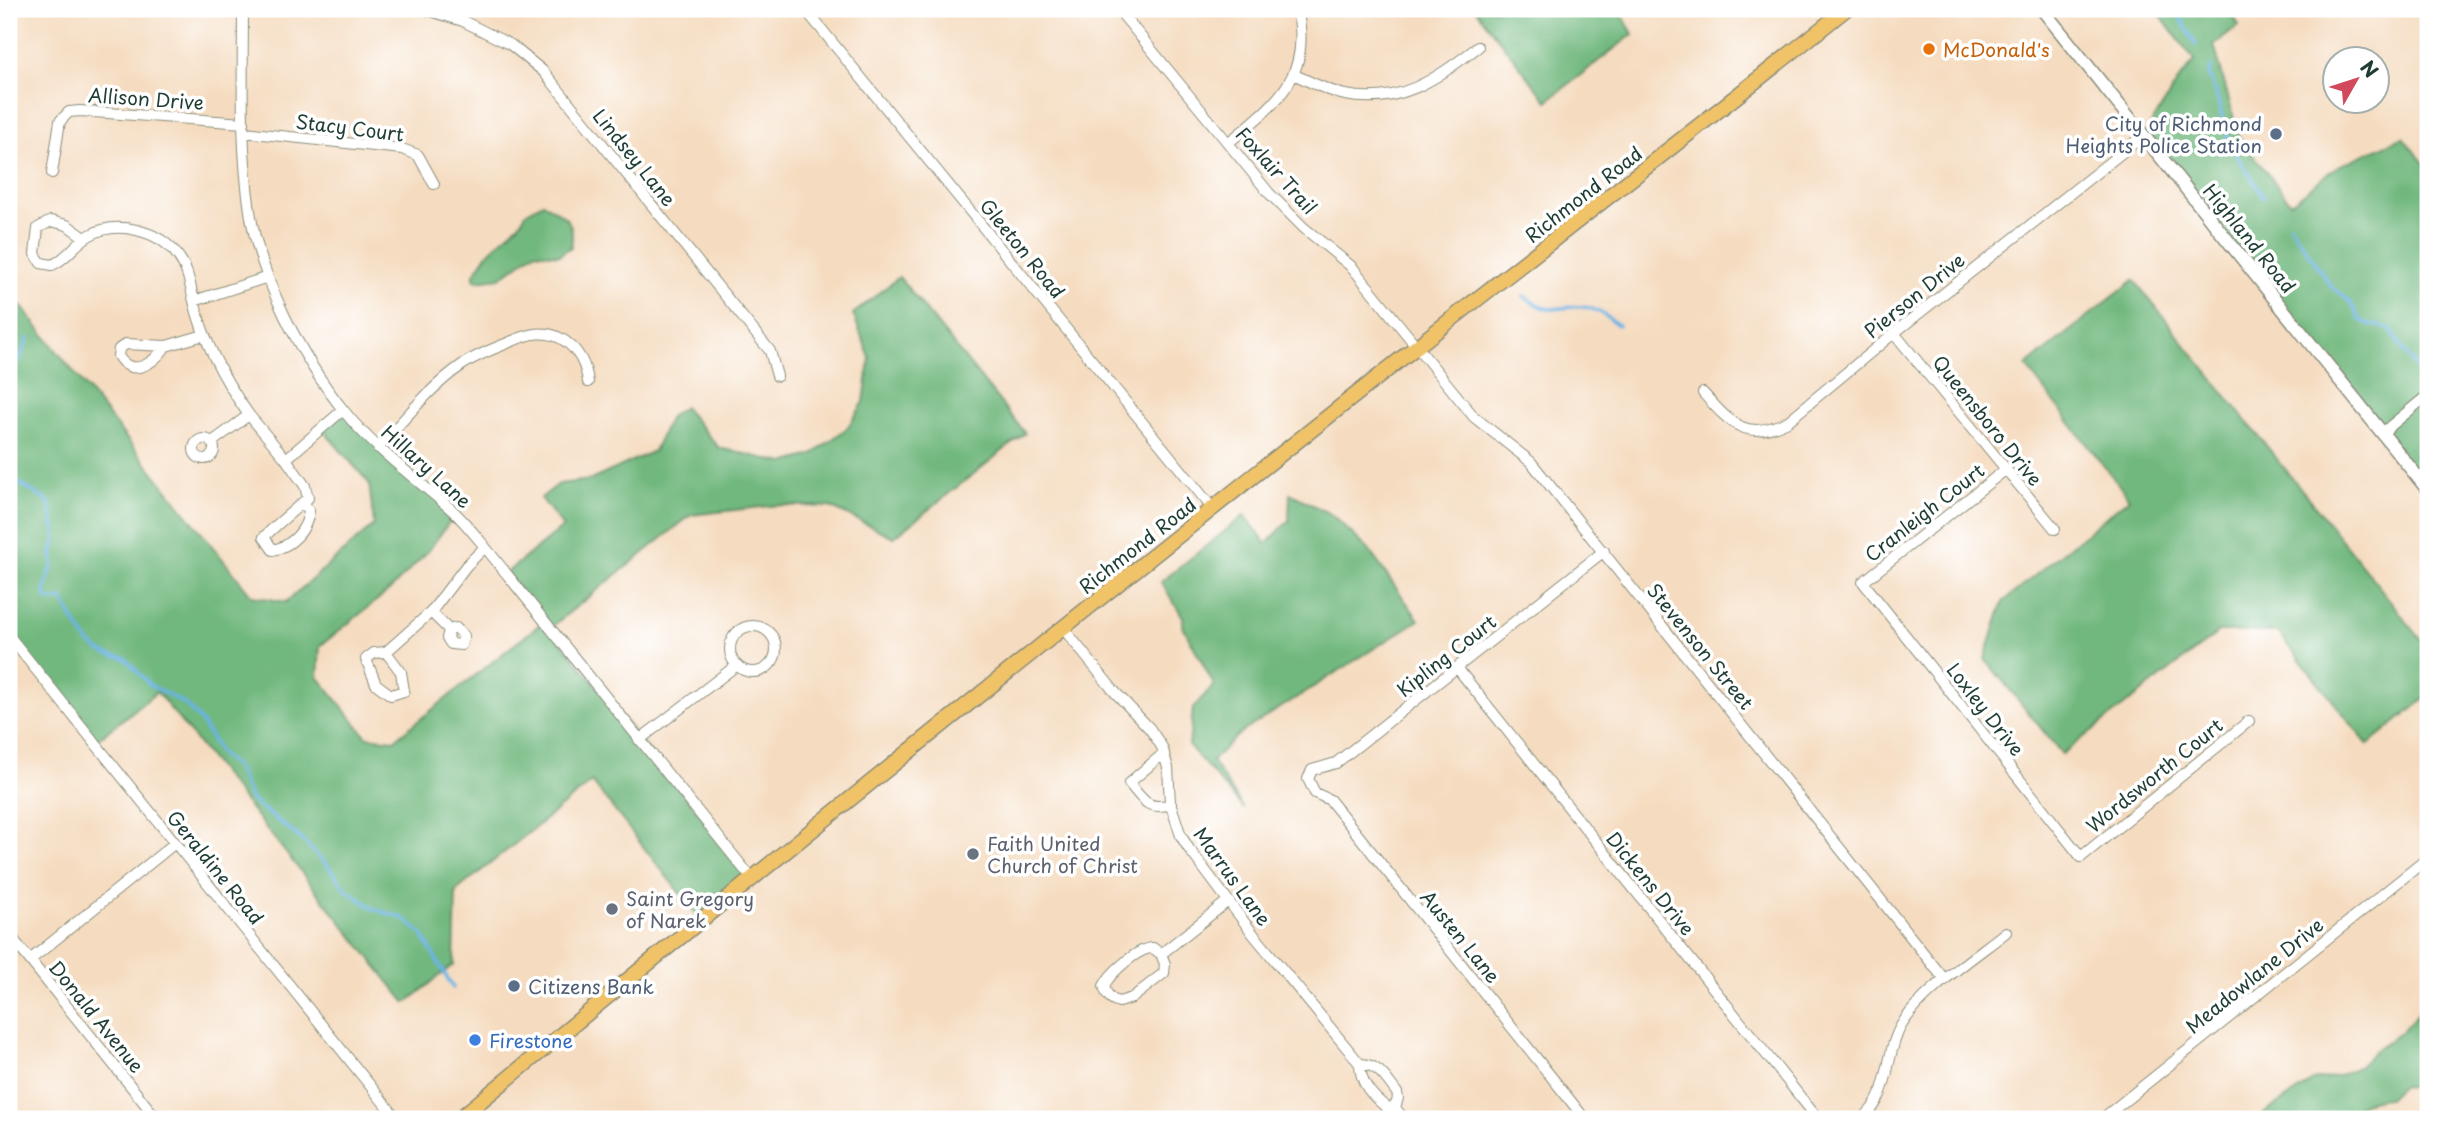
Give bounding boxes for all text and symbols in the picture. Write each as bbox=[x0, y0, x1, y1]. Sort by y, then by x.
place label: McDonald's bbox=[1943, 35, 2050, 63]
marker: McDonald's bbox=[1921, 41, 1937, 57]
north arrow bbox=[2322, 46, 2392, 116]
text: N bbox=[2354, 54, 2386, 83]
street label: Allison Drive bbox=[87, 80, 205, 116]
street label: Lindsey Lane bbox=[587, 102, 683, 212]
street label: Stacy Court bbox=[294, 106, 406, 148]
place label: City of Richmond Heights Police Station bbox=[2066, 109, 2262, 159]
street label: Foxlair Trail bbox=[1230, 120, 1324, 220]
marker: City of Richmond Heights Police Station bbox=[2268, 126, 2284, 142]
street label: Richmond Road bbox=[1518, 139, 1648, 249]
street label: Highland Road bbox=[2197, 177, 2303, 299]
street label: Gleeton Road bbox=[974, 192, 1072, 304]
street label: Pierson Drive bbox=[1858, 246, 1970, 344]
street label: Queensboro Drive bbox=[1927, 349, 2049, 491]
street label: Hillary Lane bbox=[376, 418, 478, 514]
street label: Cranleigh Court bbox=[1858, 456, 1990, 568]
street label: Richmond Road bbox=[1072, 490, 1202, 600]
street label: Stevenson Street bbox=[1641, 577, 1761, 715]
street label: Kipling Court bbox=[1390, 607, 1502, 703]
street label: Loxley Drive bbox=[1941, 657, 2031, 761]
street label: Wordsworth Court bbox=[2080, 711, 2228, 839]
street label: Geraldine Road bbox=[161, 804, 271, 930]
street label: Marrus Lane bbox=[1188, 821, 1278, 931]
street label: Dickens Drive bbox=[1600, 825, 1702, 941]
place label: Faith United Church of Christ bbox=[987, 829, 1138, 879]
marker: Faith United Church of Christ bbox=[965, 846, 981, 862]
street label: Austen Lane bbox=[1415, 883, 1507, 989]
place label: Saint Gregory of Narek bbox=[626, 884, 754, 934]
marker: Saint Gregory of Narek bbox=[604, 901, 620, 917]
street label: Meadowlane Drive bbox=[2179, 911, 2329, 1039]
street label: Donald Avenue bbox=[43, 954, 151, 1078]
place label: Citizens Bank bbox=[528, 972, 654, 1000]
marker: Citizens Bank bbox=[506, 978, 522, 994]
place label: Firestone bbox=[489, 1026, 573, 1054]
marker: Firestone bbox=[467, 1032, 483, 1048]

